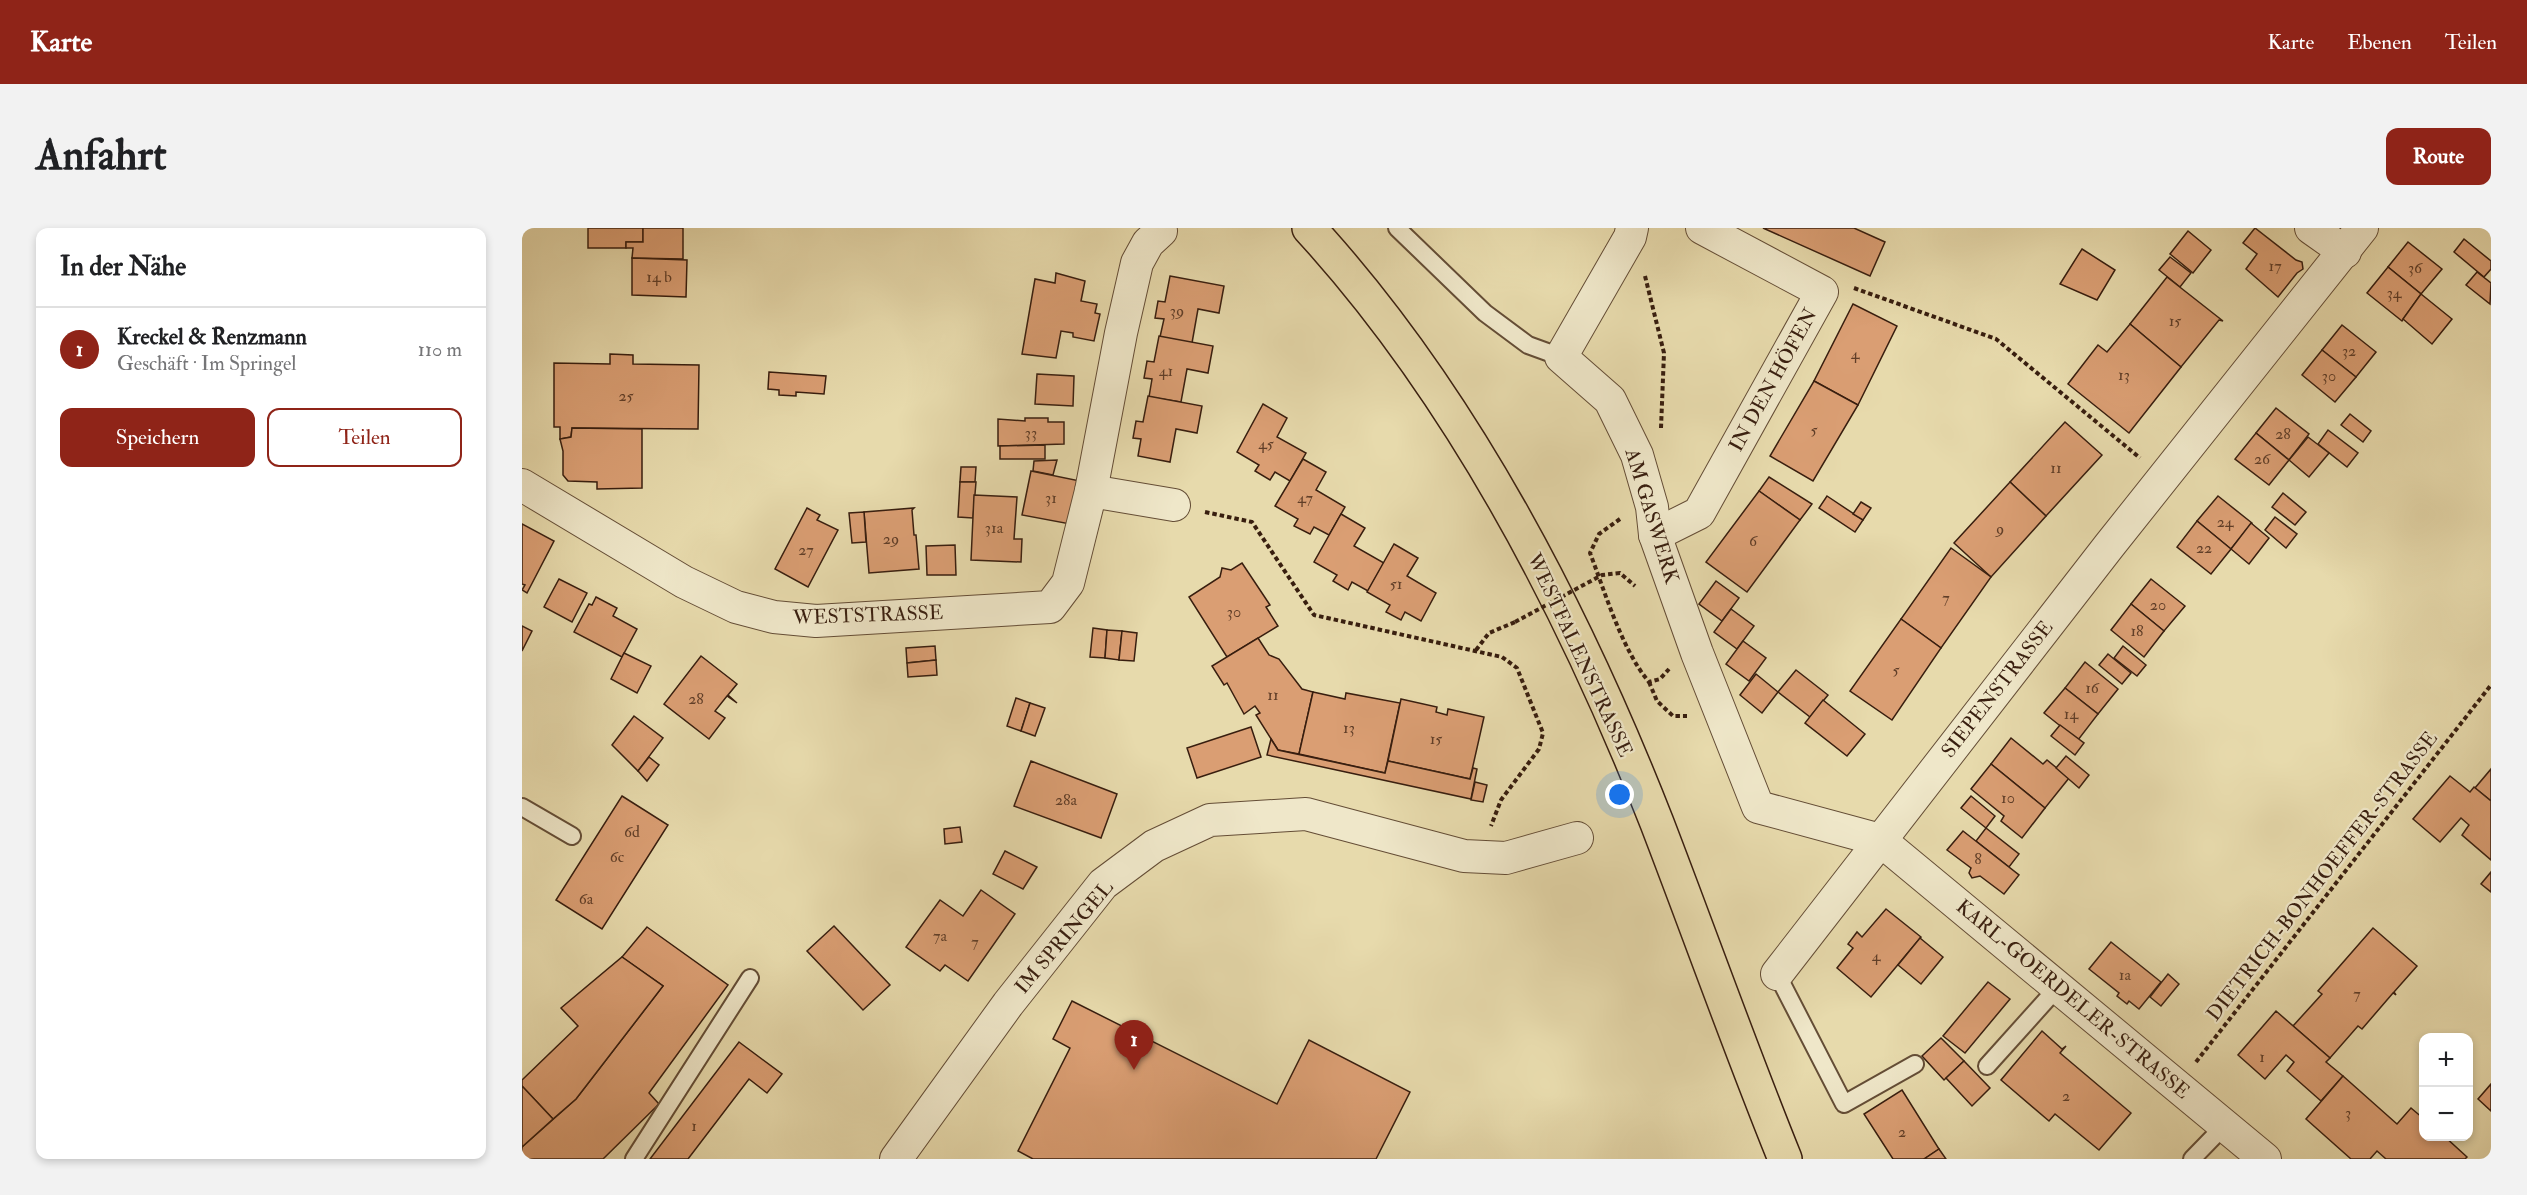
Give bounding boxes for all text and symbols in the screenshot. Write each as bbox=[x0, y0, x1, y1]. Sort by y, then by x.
text: Karte bbox=[30, 25, 92, 60]
text: Karte bbox=[2267, 29, 2314, 56]
text: Ebenen bbox=[2347, 29, 2412, 56]
text: Teilen bbox=[2445, 29, 2497, 56]
button: Route bbox=[2386, 128, 2491, 185]
text: Anfahrt bbox=[36, 130, 167, 182]
text: In der Nähe bbox=[60, 251, 186, 283]
house number: 17 bbox=[2268, 256, 2282, 276]
house number: 36 bbox=[2408, 258, 2423, 278]
house number: 14 b bbox=[646, 267, 672, 287]
house number: 34 bbox=[2387, 283, 2403, 303]
house number: 39 bbox=[1170, 301, 1184, 321]
street label: IN DEN HÖFEN bbox=[1723, 304, 1823, 456]
house number: 15 bbox=[2169, 311, 2181, 331]
text: Kreckel & Renzmann bbox=[117, 323, 307, 351]
text: 1 bbox=[76, 337, 83, 362]
text: 110 m bbox=[418, 337, 462, 362]
house number: 32 bbox=[2342, 341, 2356, 361]
house number: 4 bbox=[1851, 344, 1861, 364]
text: Geschäft · Im Springel bbox=[117, 351, 297, 376]
house number: 41 bbox=[1159, 361, 1173, 381]
house number: 13 bbox=[2118, 365, 2130, 385]
house number: 30 bbox=[2322, 366, 2336, 386]
house number: 25 bbox=[618, 386, 634, 406]
button: Speichern bbox=[60, 408, 255, 467]
button: Teilen bbox=[267, 408, 462, 467]
house number: 5 bbox=[1810, 420, 1818, 440]
house number: 33 bbox=[1025, 423, 1037, 443]
house number: 28 bbox=[2275, 424, 2291, 444]
house number: 45 bbox=[1258, 434, 1274, 454]
street label: AM GASWERK bbox=[1619, 444, 1685, 588]
house number: 26 bbox=[2254, 449, 2271, 469]
house number: 11 bbox=[2050, 458, 2062, 478]
house number: 31 bbox=[1045, 488, 1057, 508]
house number: 47 bbox=[1297, 488, 1313, 508]
house number: 24 bbox=[2217, 512, 2235, 532]
house number: 31a bbox=[985, 518, 1004, 538]
house number: 9 bbox=[1995, 519, 2004, 539]
house number: 29 bbox=[883, 529, 899, 549]
house number: 6 bbox=[1749, 531, 1758, 551]
house number: 22 bbox=[2196, 538, 2212, 558]
house number: 27 bbox=[798, 540, 814, 560]
street label: WESTFALENSTRASSE bbox=[1521, 548, 1638, 761]
house number: 51 bbox=[1390, 574, 1402, 594]
house number: 7 bbox=[1942, 588, 1950, 608]
house number: 20 bbox=[2150, 595, 2166, 615]
street label: WESTSTRASSE bbox=[791, 600, 944, 630]
house number: 30 bbox=[1227, 602, 1241, 622]
street label: SIEPENSTRASSE bbox=[1936, 615, 2058, 763]
house number: 18 bbox=[2130, 621, 2144, 641]
house number: 5 bbox=[1892, 660, 1900, 680]
house number: 16 bbox=[2085, 678, 2100, 698]
house number: 11 bbox=[1267, 685, 1279, 705]
house number: 28 bbox=[688, 689, 704, 709]
house number: 14 bbox=[2064, 704, 2080, 724]
house number: 13 bbox=[1343, 718, 1355, 738]
street label: DIETRICH-BONHOEFFER-STRASSE bbox=[2201, 726, 2443, 1026]
house number: 15 bbox=[1430, 729, 1442, 749]
your location bbox=[1605, 780, 1634, 809]
house number: 10 bbox=[2001, 788, 2015, 808]
house number: 28a bbox=[1055, 790, 1078, 810]
house number: 6d bbox=[624, 822, 640, 842]
house number: 6c bbox=[610, 847, 625, 867]
house number: 8 bbox=[1974, 849, 1982, 869]
street label: IM SPRINGEL bbox=[1009, 875, 1119, 999]
house number: 6a bbox=[579, 889, 594, 909]
street label: KARL-GOERDELER-STRASSE bbox=[1951, 894, 2195, 1104]
house number: 7a bbox=[933, 926, 947, 946]
house number: 7 bbox=[971, 932, 979, 952]
house number: 4 bbox=[1872, 946, 1882, 966]
house number: 1a bbox=[2119, 965, 2132, 985]
house number: 7 bbox=[2353, 984, 2361, 1004]
pin: 1 bbox=[1114, 1020, 1154, 1070]
map controls bbox=[2419, 1033, 2473, 1141]
button: + bbox=[2419, 1033, 2473, 1087]
house number: 1 bbox=[2259, 1047, 2265, 1067]
house number: 2 bbox=[2062, 1086, 2070, 1106]
button: − bbox=[2419, 1087, 2473, 1141]
house number: 3 bbox=[2345, 1103, 2351, 1123]
house number: 1 bbox=[691, 1116, 697, 1136]
house number: 2 bbox=[1898, 1122, 1906, 1142]

